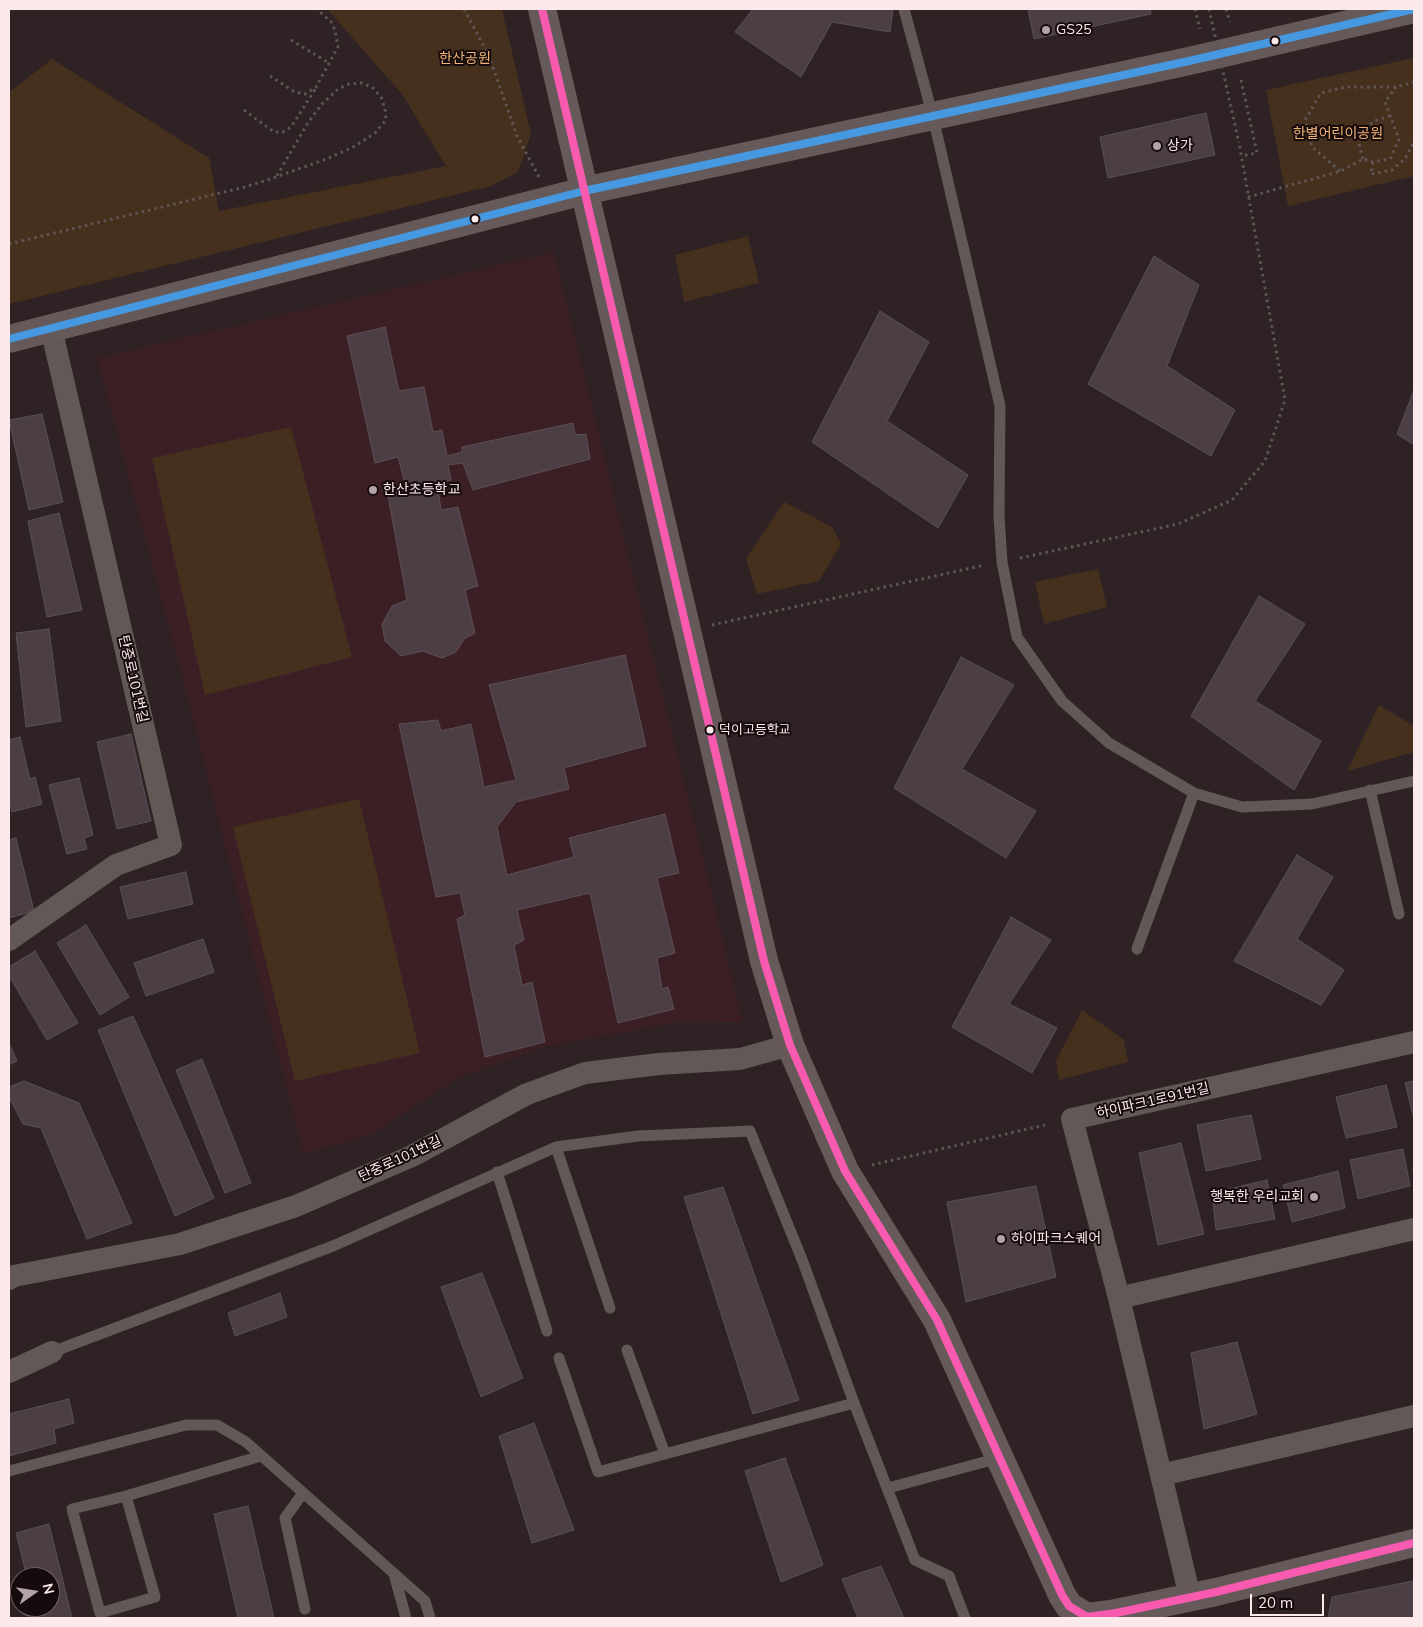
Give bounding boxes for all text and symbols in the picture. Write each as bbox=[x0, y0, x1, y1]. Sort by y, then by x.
place label: GS25 bbox=[1056, 22, 1092, 38]
marker: GS25 bbox=[1040, 24, 1052, 36]
unlabelled marker bbox=[1270, 36, 1280, 46]
park label: 한산공원 bbox=[439, 51, 491, 67]
park label: 한별어린이공원 bbox=[1293, 126, 1383, 142]
place label: 상가 bbox=[1167, 138, 1193, 154]
marker: 상가 bbox=[1151, 140, 1163, 152]
unlabelled marker bbox=[470, 214, 480, 224]
place label: 한산초등학교 bbox=[383, 482, 460, 498]
marker: 한산초등학교 bbox=[367, 484, 379, 496]
street label: 탄중로101번길 bbox=[115, 633, 151, 725]
place label: 덕이고등학교 bbox=[719, 722, 791, 738]
marker: 덕이고등학교 bbox=[705, 725, 715, 735]
street label: 하이파크1로91번길 bbox=[1095, 1080, 1211, 1122]
street label: 탄중로101번길 bbox=[356, 1132, 444, 1186]
place label: 행복한 우리교회 bbox=[1210, 1189, 1304, 1205]
marker: 행복한 우리교회 bbox=[1308, 1191, 1320, 1203]
place label: 하이파크스퀘어 bbox=[1011, 1231, 1101, 1247]
marker: 하이파크스퀘어 bbox=[995, 1233, 1007, 1245]
north arrow bbox=[10, 1567, 60, 1617]
text: N bbox=[39, 1582, 59, 1596]
scale bar bbox=[1253, 1584, 1327, 1616]
text: 20 m bbox=[1258, 1593, 1293, 1612]

